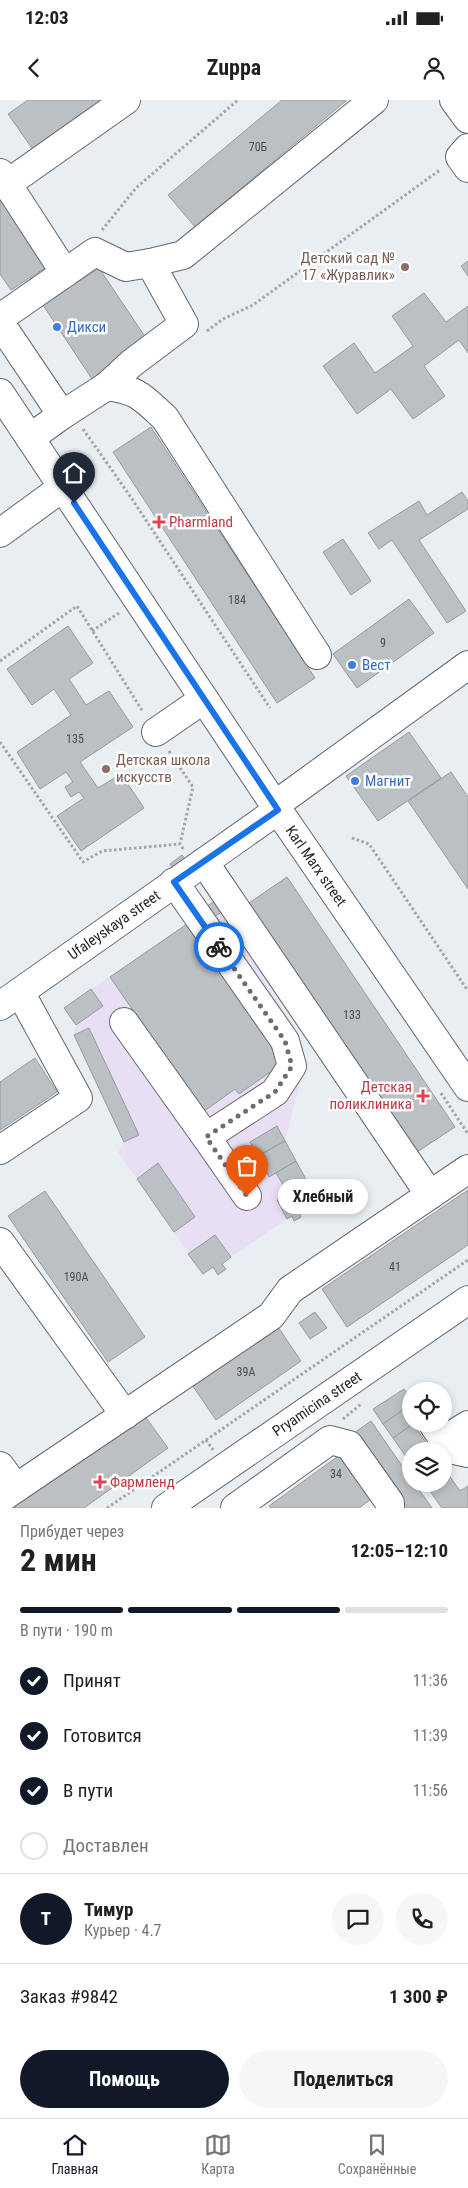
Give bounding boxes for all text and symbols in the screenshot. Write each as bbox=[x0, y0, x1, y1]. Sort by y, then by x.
text: 12:03 bbox=[25, 6, 69, 29]
icon: back bbox=[20, 54, 48, 82]
icon: person bbox=[420, 54, 448, 82]
text: Zuppa bbox=[207, 55, 261, 80]
house number: 70Б bbox=[249, 140, 268, 154]
place label: Детский сад № 17 «Журавлик» bbox=[301, 249, 395, 284]
marker: Детский сад № 17 «Журавлик» bbox=[399, 261, 411, 273]
place label: Дикси bbox=[67, 318, 106, 336]
marker: Дикси bbox=[51, 321, 63, 333]
pin bbox=[53, 452, 95, 503]
icon: home bbox=[60, 459, 88, 487]
place label: Pharmland bbox=[169, 513, 233, 531]
marker: Pharmland bbox=[153, 516, 165, 528]
house number: 184 bbox=[228, 593, 246, 607]
house number: 9 bbox=[380, 636, 386, 650]
place label: Вест bbox=[362, 656, 391, 674]
marker: Вест bbox=[346, 659, 358, 671]
house number: 135 bbox=[66, 732, 84, 746]
place label: Детская школа искусств bbox=[116, 751, 211, 786]
marker: Детская школа искусств bbox=[100, 763, 112, 775]
place label: Магнит bbox=[365, 772, 411, 790]
marker: Магнит bbox=[349, 775, 361, 787]
street label: Karl Marx street bbox=[282, 822, 350, 910]
street label: Ufaleyskaya street bbox=[64, 886, 164, 964]
courier bbox=[194, 922, 244, 972]
icon: bike bbox=[205, 933, 233, 961]
house number: 133 bbox=[343, 1008, 361, 1022]
place label: Детская поликлиника bbox=[329, 1078, 412, 1113]
marker: Детская поликлиника bbox=[416, 1089, 430, 1103]
pin bbox=[226, 1145, 268, 1196]
icon: bag bbox=[233, 1152, 261, 1180]
callout: Хлебный bbox=[277, 1178, 367, 1214]
text: Хлебный bbox=[293, 1187, 353, 1206]
house number: 41 bbox=[389, 1260, 401, 1274]
house number: 190А bbox=[64, 1270, 88, 1284]
house number: 39А bbox=[237, 1365, 255, 1379]
street label: Pryamicina street bbox=[269, 1368, 365, 1440]
map controls bbox=[402, 1382, 452, 1492]
button: locate bbox=[402, 1382, 452, 1432]
button: layers bbox=[402, 1442, 452, 1492]
house number: 34 bbox=[330, 1467, 342, 1481]
place label: Фармленд bbox=[110, 1473, 175, 1491]
marker: Фармленд bbox=[94, 1476, 106, 1488]
text: Прибудет через bbox=[20, 1522, 124, 1541]
text: 12:05–12:10 bbox=[350, 1539, 448, 1562]
text: 2 мин bbox=[20, 1541, 97, 1579]
text: В пути · 190 m bbox=[20, 1621, 113, 1640]
icon: check bbox=[20, 1667, 48, 1695]
text: Принят bbox=[63, 1669, 121, 1692]
text: 11:36 bbox=[413, 1671, 448, 1690]
icon: check bbox=[20, 1722, 48, 1750]
text: Готовится bbox=[63, 1724, 142, 1747]
text: 11:39 bbox=[413, 1726, 448, 1745]
icon: check bbox=[20, 1777, 48, 1805]
text: В пути bbox=[63, 1779, 113, 1802]
text: 11:56 bbox=[413, 1781, 448, 1800]
text: Доставлен bbox=[63, 1834, 149, 1857]
button: chat bbox=[332, 1893, 384, 1945]
button: phone bbox=[396, 1893, 448, 1945]
text: Тимур bbox=[84, 1898, 133, 1921]
text: Т bbox=[41, 1907, 51, 1930]
text: Курьер · 4.7 bbox=[84, 1921, 162, 1940]
text: Заказ #9842 bbox=[20, 1985, 118, 2008]
text: 1 300 ₽ bbox=[389, 1985, 448, 2008]
button: Помощь bbox=[20, 2050, 229, 2108]
button: Поделиться bbox=[239, 2050, 448, 2108]
tab: Главная bbox=[52, 2131, 98, 2177]
tab: Карта bbox=[201, 2131, 235, 2177]
tab: Сохранённые bbox=[338, 2131, 416, 2177]

